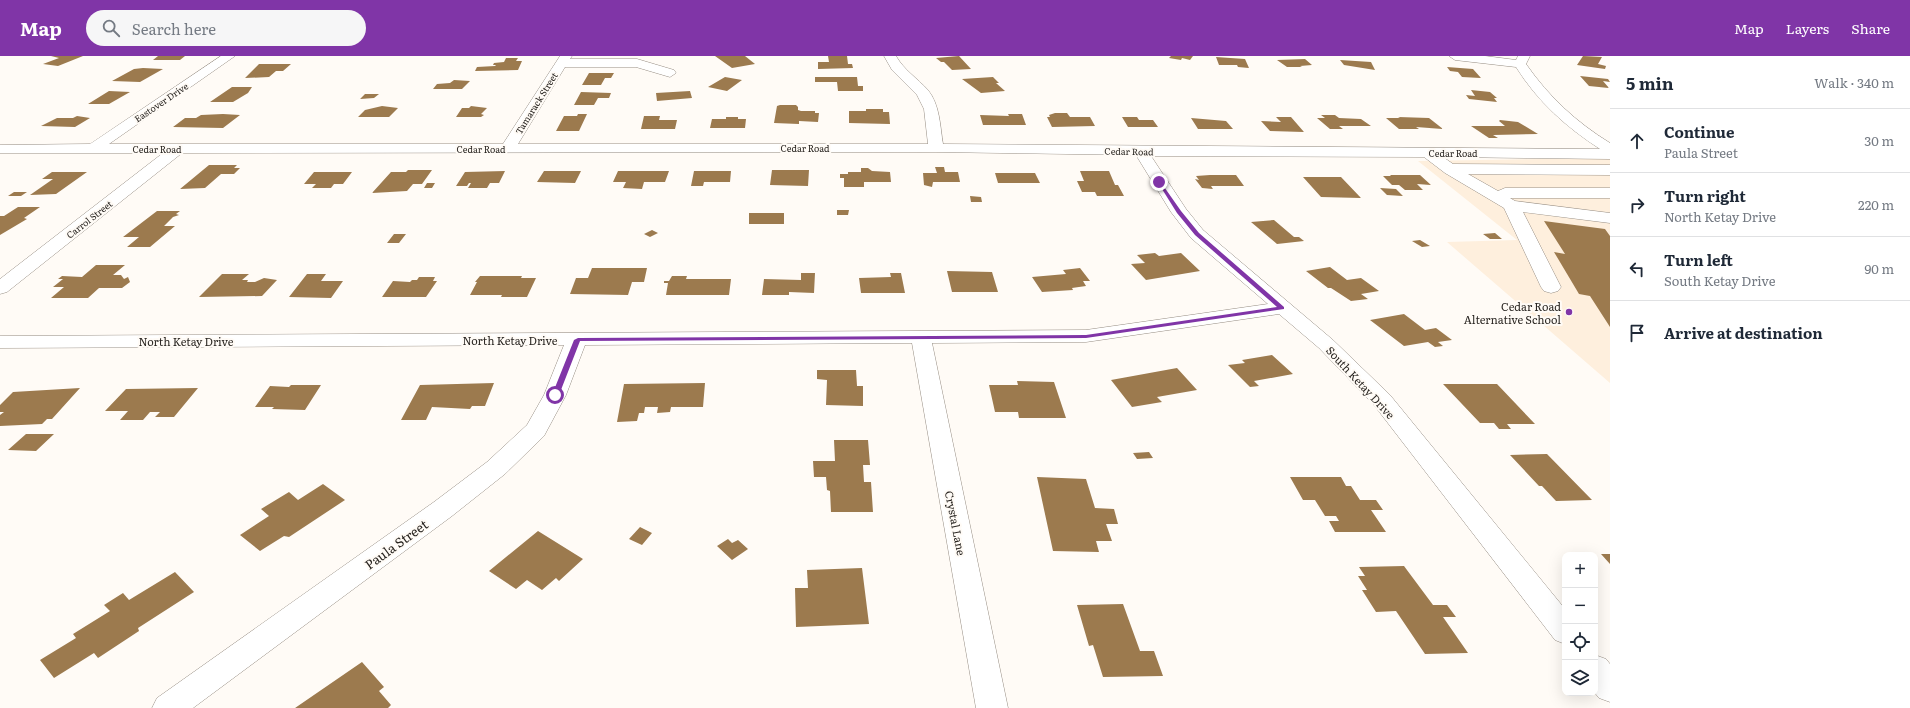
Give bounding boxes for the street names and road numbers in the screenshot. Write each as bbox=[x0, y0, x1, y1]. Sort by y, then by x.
street label: Tamarack Street bbox=[511, 69, 561, 137]
street label: Eastover Drive bbox=[131, 79, 191, 125]
street label: Cedar Road bbox=[780, 141, 830, 155]
street label: Cedar Road bbox=[132, 142, 182, 156]
street label: Cedar Road bbox=[456, 142, 506, 156]
street label: Cedar Road bbox=[1104, 144, 1154, 158]
street label: Cedar Road bbox=[1428, 146, 1478, 160]
street label: Carrol Street bbox=[63, 196, 115, 241]
street label: North Ketay Drive bbox=[463, 332, 558, 348]
street label: North Ketay Drive bbox=[139, 333, 234, 349]
street label: South Ketay Drive bbox=[1323, 342, 1399, 422]
street label: Crystal Lane bbox=[942, 489, 970, 557]
street label: Paula Street bbox=[361, 514, 432, 573]

